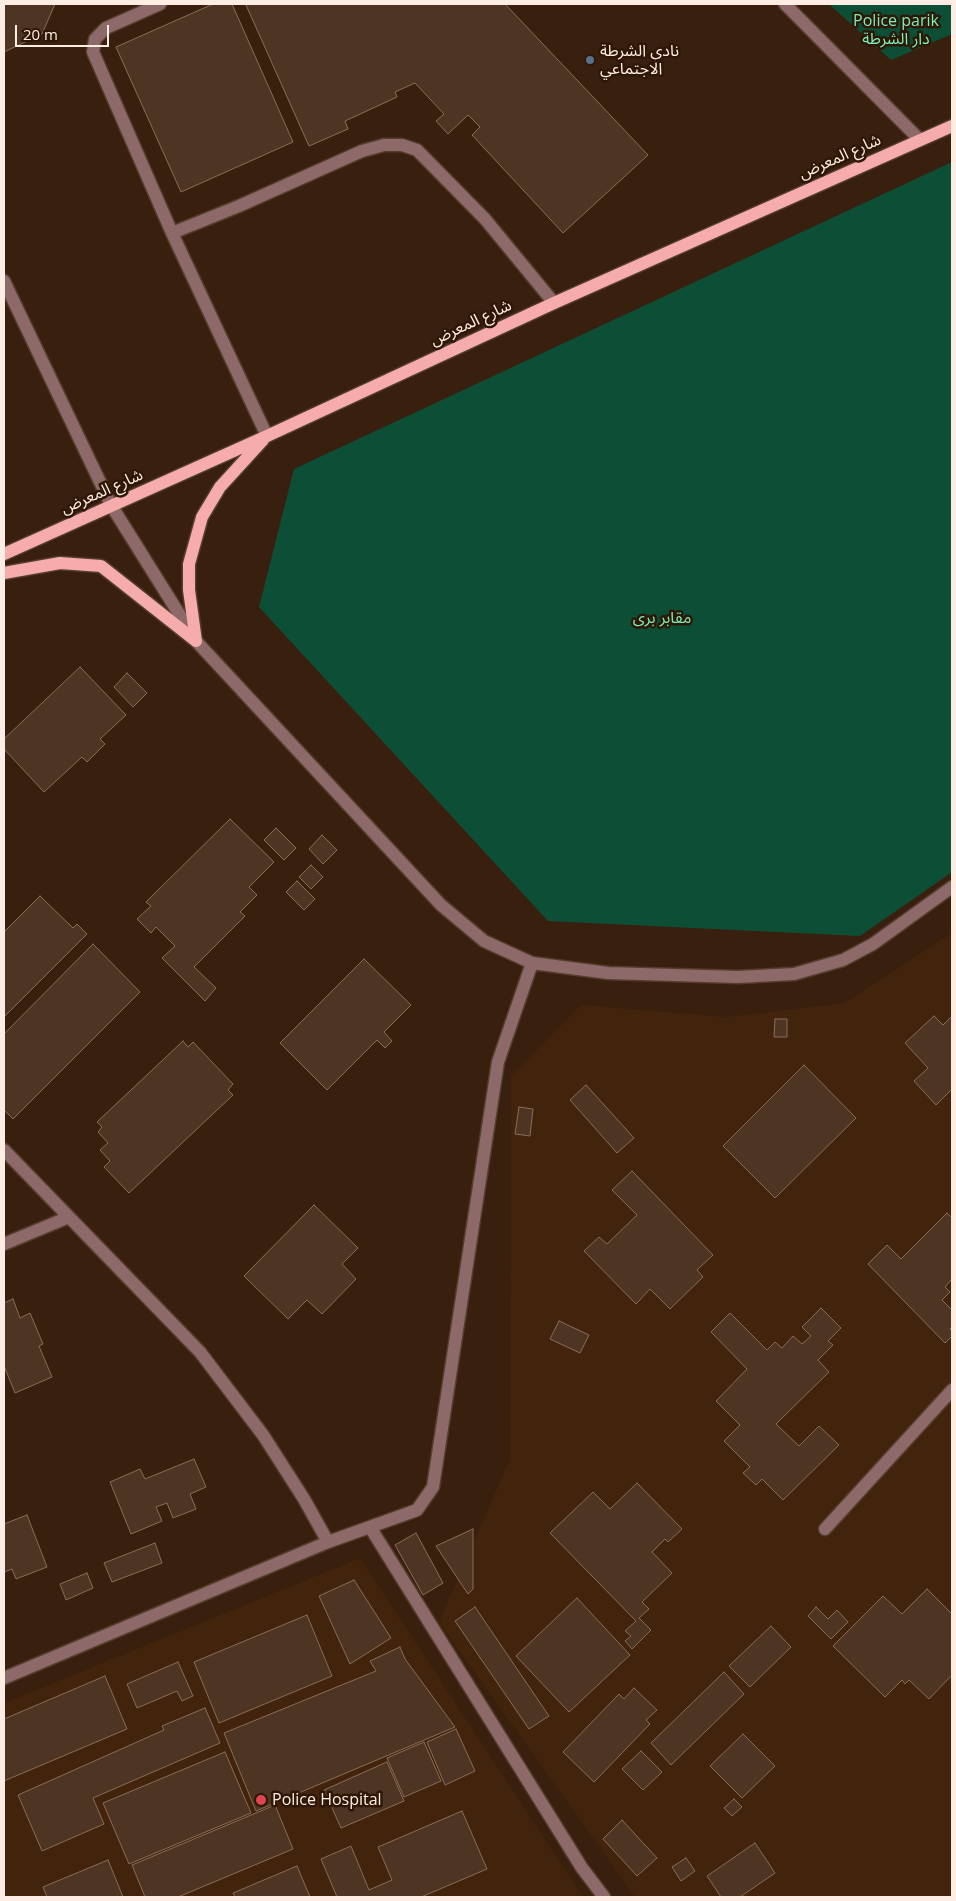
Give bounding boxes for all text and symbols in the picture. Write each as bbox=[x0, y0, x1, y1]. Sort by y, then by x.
park label: Police parik دار الشرطة bbox=[853, 11, 939, 49]
scale bar bbox=[18, 15, 111, 47]
text: 20 m bbox=[23, 24, 58, 44]
place label: نادي الشرطة الاجتماعي bbox=[600, 41, 679, 79]
marker: نادي الشرطة الاجتماعي bbox=[584, 54, 596, 66]
street label: شارع المعرض bbox=[796, 130, 884, 184]
street label: شارع المعرض bbox=[427, 296, 515, 350]
street label: شارع المعرض bbox=[58, 465, 146, 519]
park label: مقابر برى bbox=[633, 608, 691, 628]
place label: Police Hospital bbox=[272, 1790, 382, 1810]
marker: Police Hospital bbox=[254, 1793, 268, 1807]

